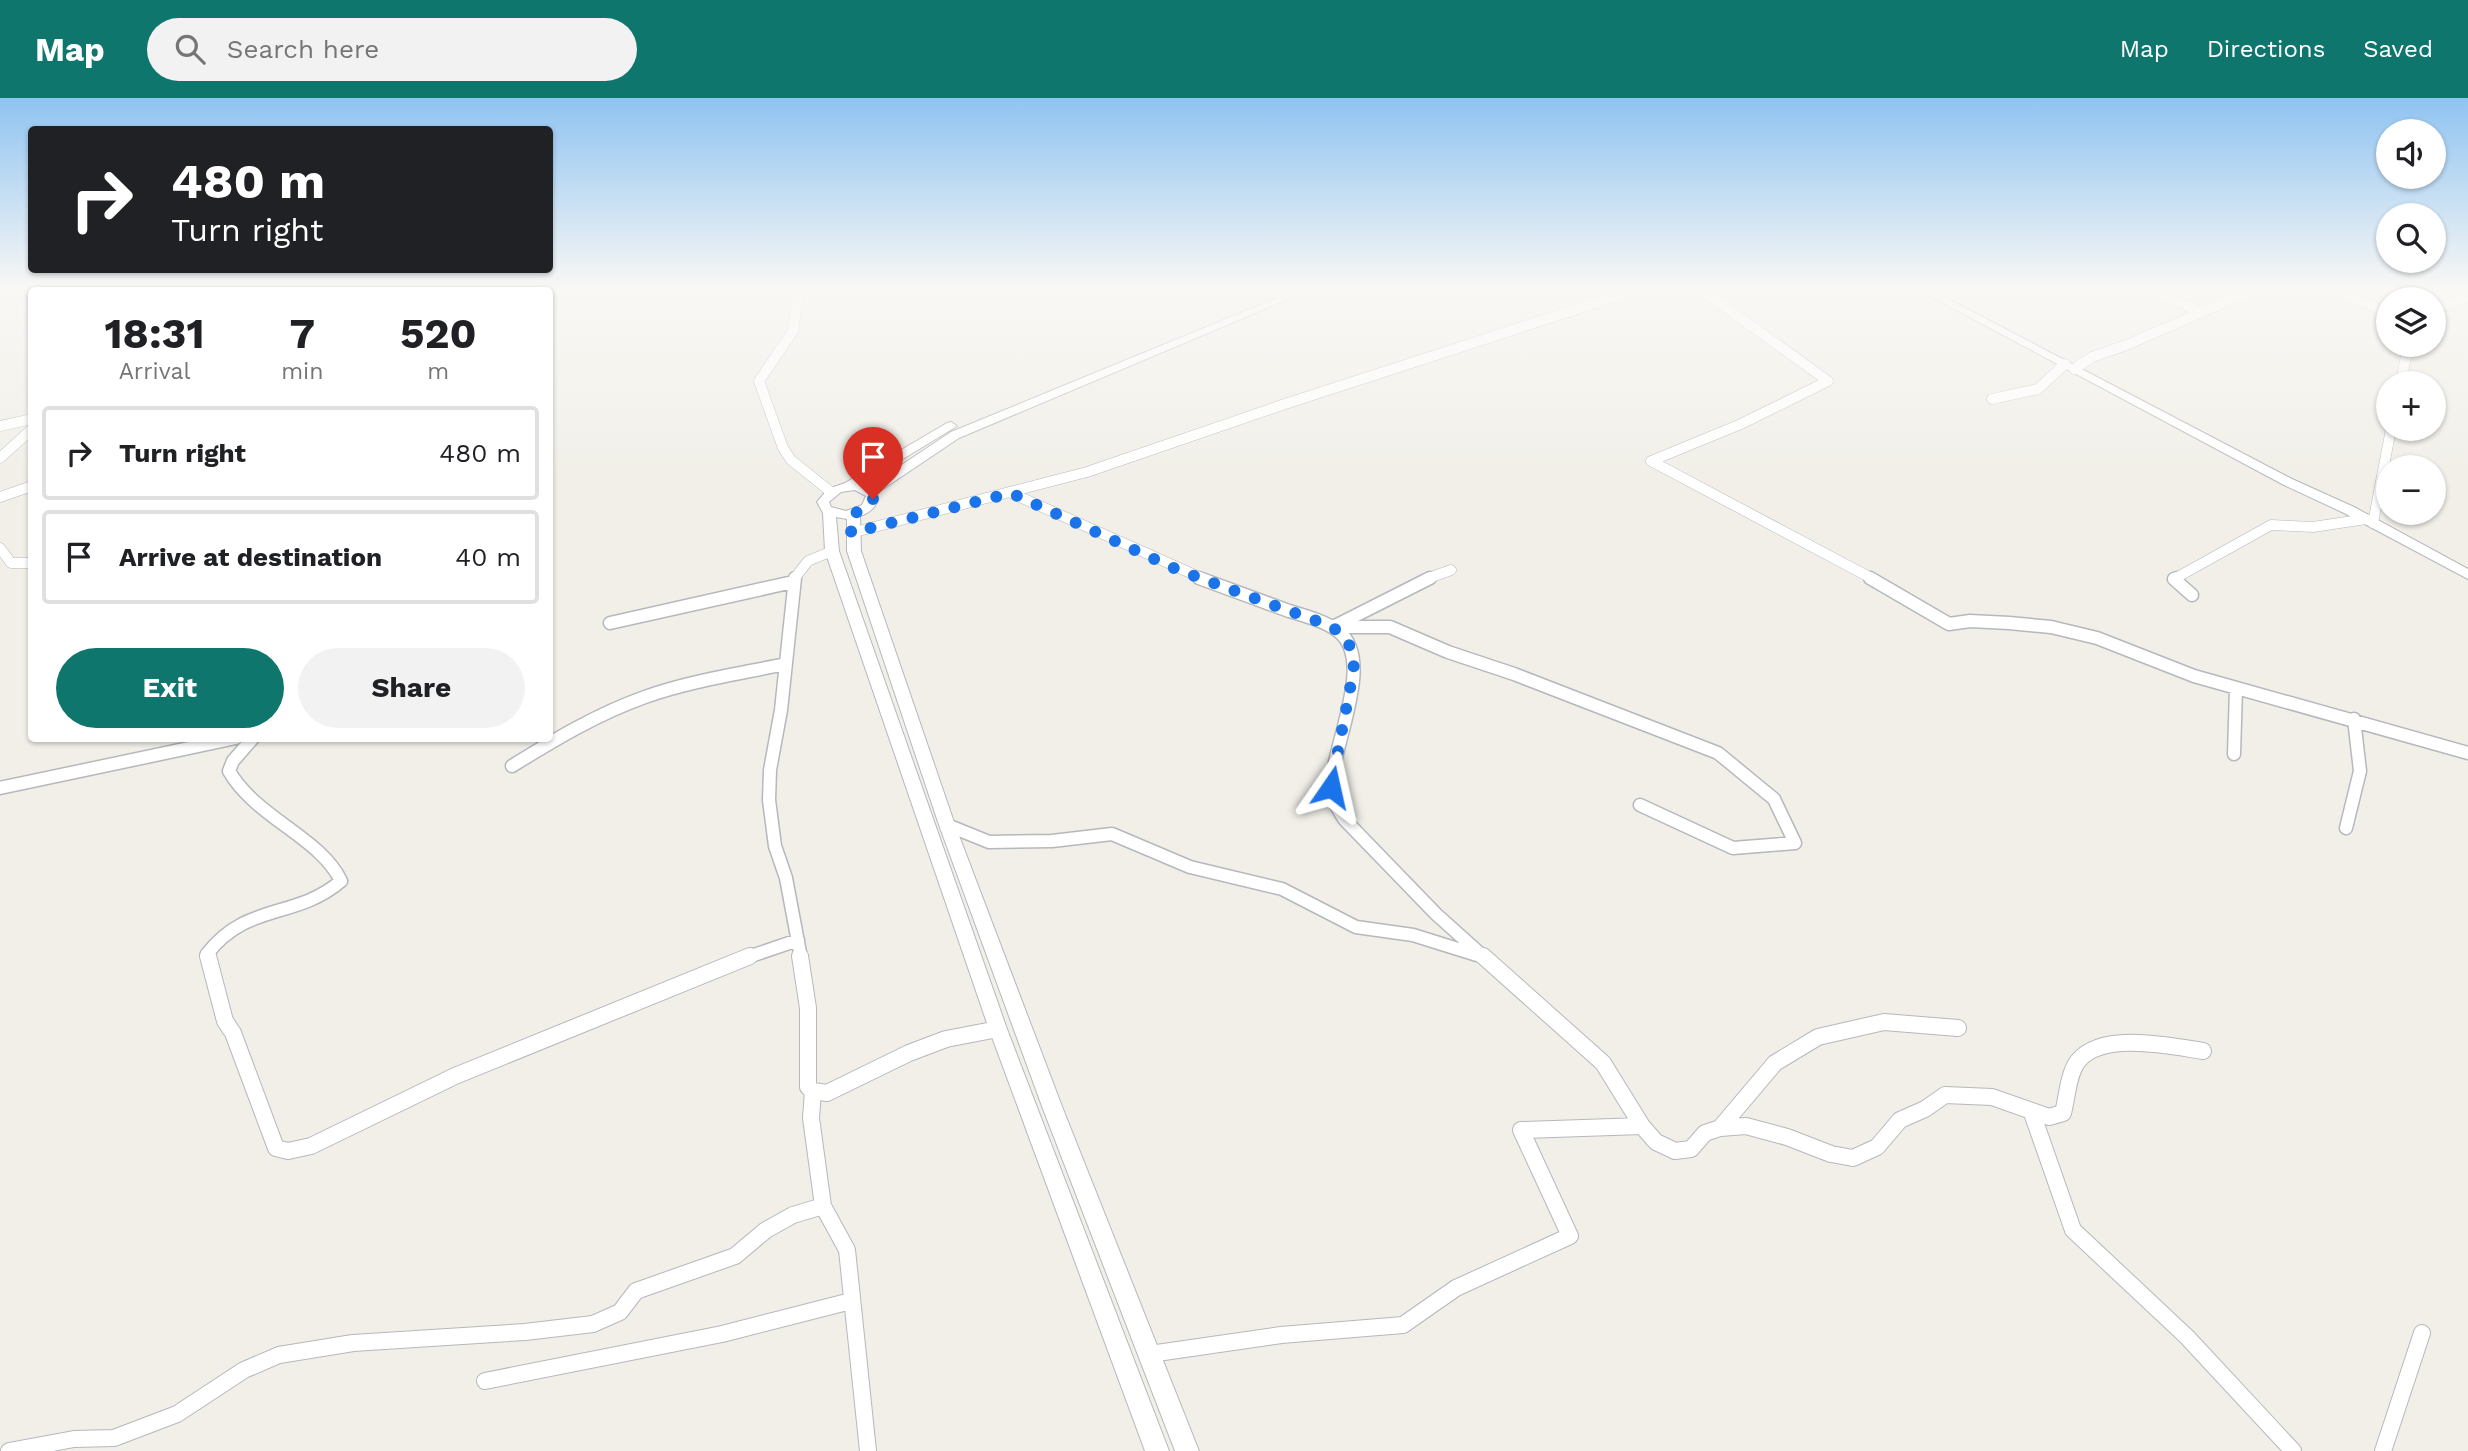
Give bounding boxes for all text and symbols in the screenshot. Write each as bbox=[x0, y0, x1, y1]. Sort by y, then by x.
search box bbox=[147, 18, 637, 81]
text: Map bbox=[35, 30, 105, 69]
icon: search bbox=[171, 30, 209, 68]
text: Search here bbox=[227, 34, 379, 64]
text: Map bbox=[2120, 35, 2169, 63]
text: Directions bbox=[2207, 35, 2325, 63]
text: Saved bbox=[2363, 35, 2433, 63]
map controls bbox=[2376, 119, 2446, 525]
button: sound bbox=[2376, 119, 2446, 189]
text: 480 m bbox=[171, 152, 325, 210]
icon: right bbox=[56, 154, 147, 245]
button: search bbox=[2376, 203, 2446, 273]
text: Turn right bbox=[171, 211, 323, 249]
button: layers bbox=[2376, 287, 2446, 357]
text: 18:31 bbox=[105, 309, 205, 358]
text: 7 bbox=[290, 309, 315, 358]
text: 520 bbox=[400, 309, 477, 358]
text: Arrival bbox=[119, 358, 190, 385]
text: min bbox=[281, 358, 323, 385]
text: m bbox=[427, 358, 449, 385]
button: + bbox=[2376, 371, 2446, 441]
pin bbox=[843, 427, 903, 499]
icon: right bbox=[60, 434, 98, 472]
text: Turn right bbox=[119, 438, 246, 468]
text: 480 m bbox=[439, 438, 521, 468]
icon: arrive bbox=[854, 438, 892, 476]
button: − bbox=[2376, 455, 2446, 525]
icon: arrive bbox=[60, 538, 98, 576]
text: Arrive at destination bbox=[119, 542, 382, 572]
text: 40 m bbox=[455, 542, 521, 572]
button: Exit bbox=[56, 648, 284, 728]
button: Share bbox=[298, 648, 525, 728]
position arrow bbox=[1294, 750, 1368, 824]

